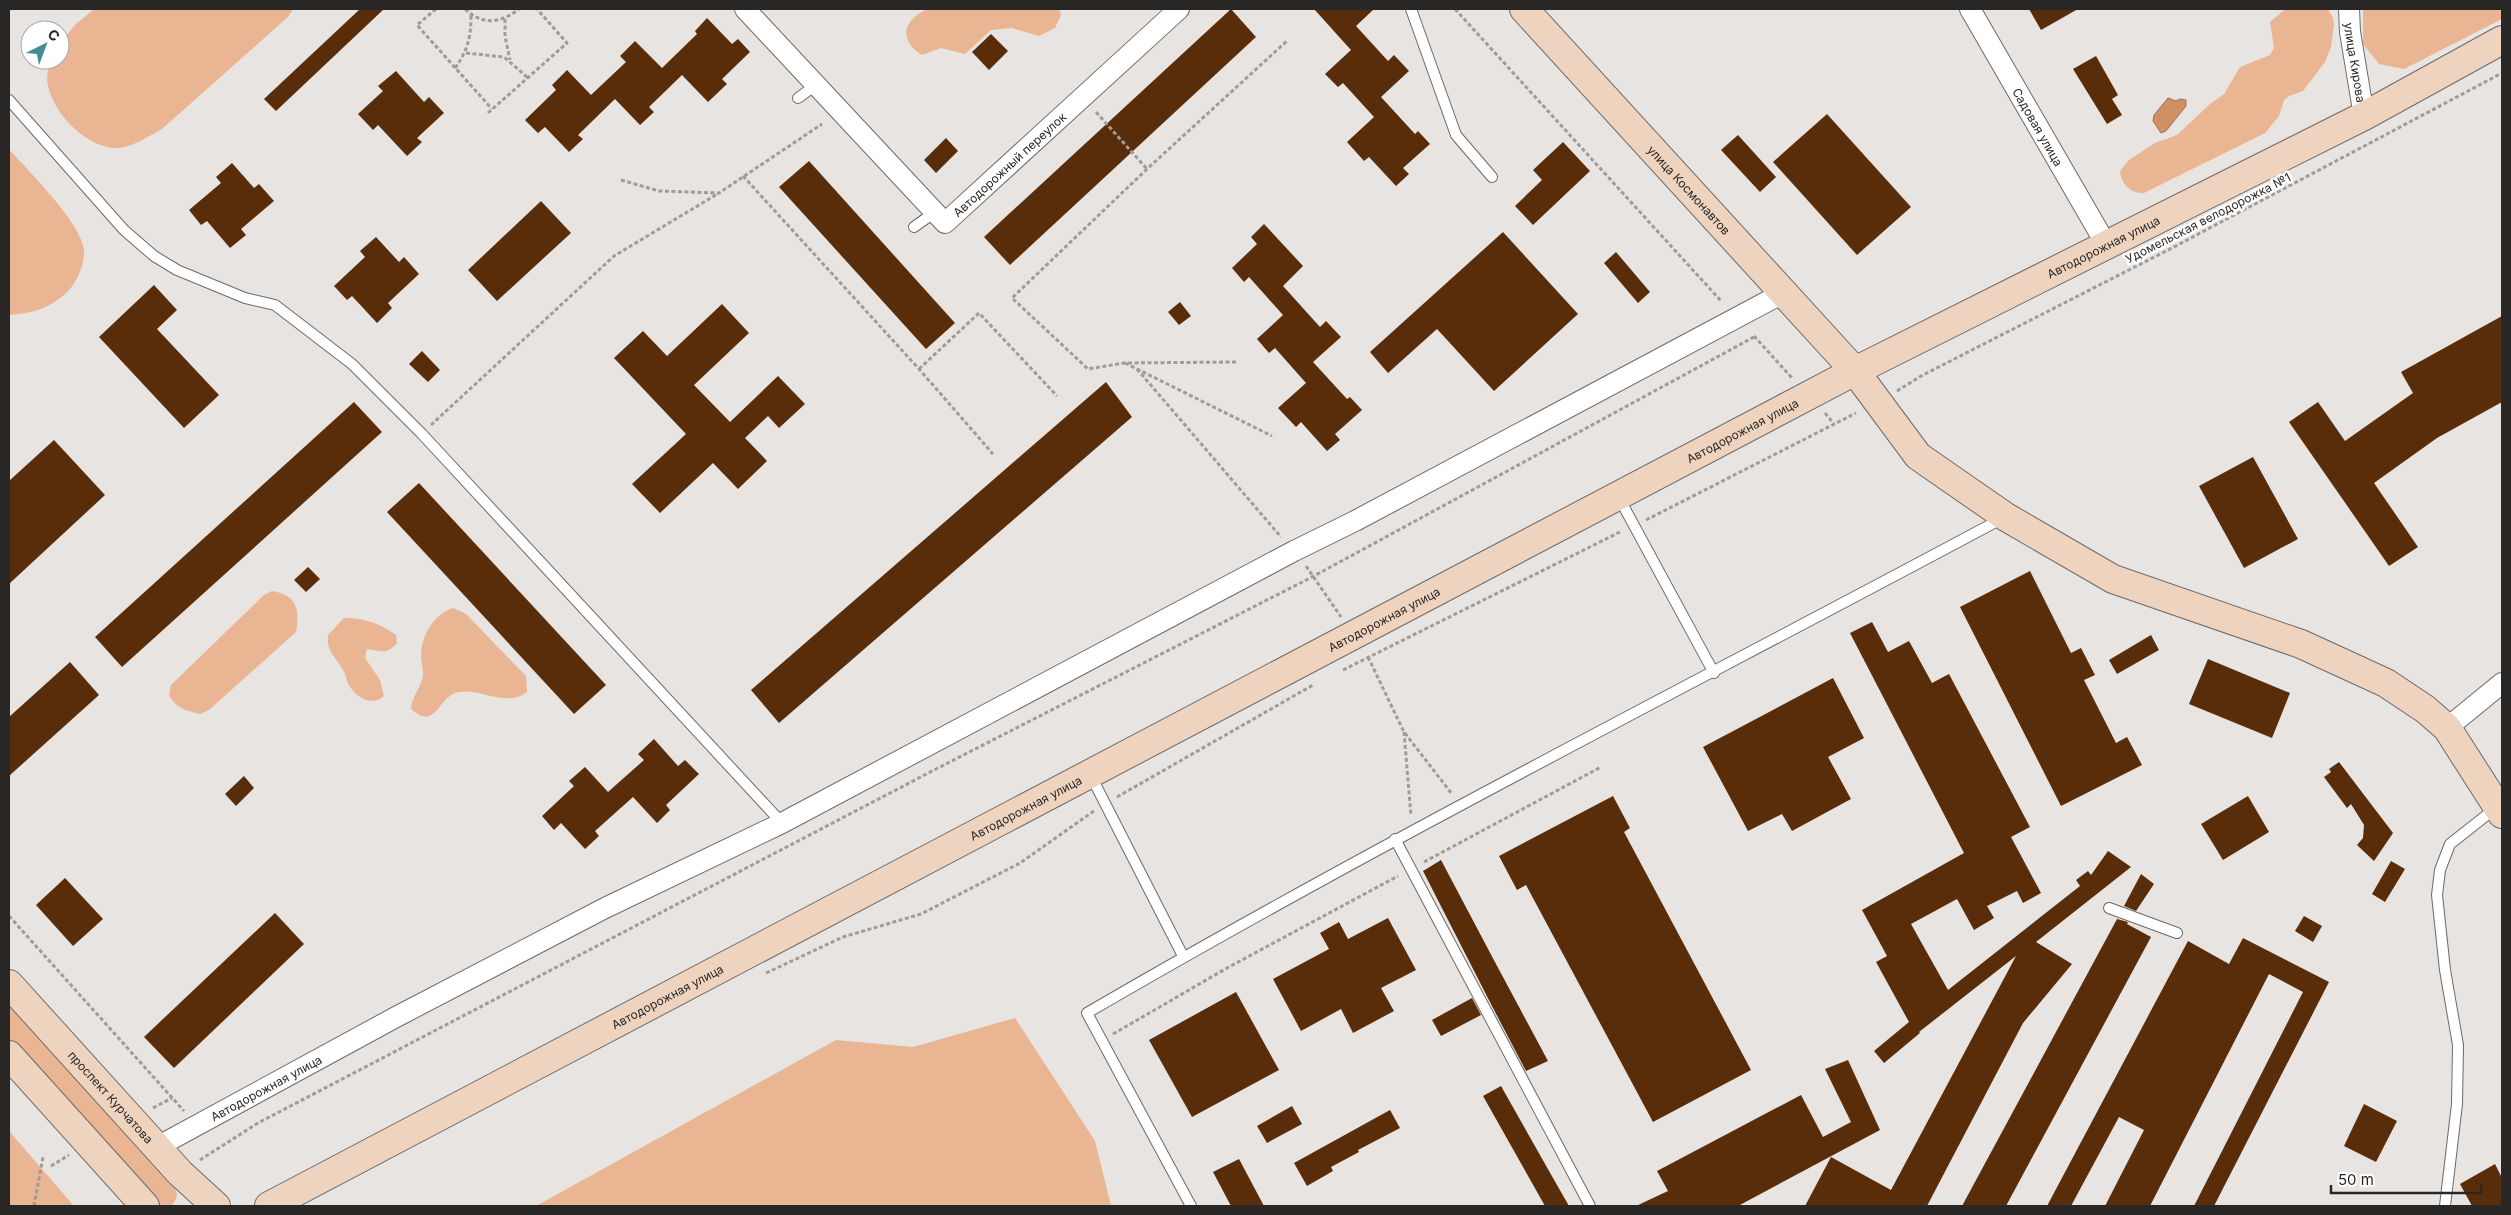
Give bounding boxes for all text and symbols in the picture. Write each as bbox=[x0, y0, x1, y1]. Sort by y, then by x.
north arrow bbox=[20, 20, 70, 70]
street label: улица Кирова bbox=[2342, 22, 2369, 104]
text: С bbox=[44, 25, 64, 45]
street label: Садовая улица bbox=[2010, 85, 2067, 169]
street label: Автодорожный переулок bbox=[950, 108, 1069, 220]
street label: улица Космонавтов bbox=[1645, 142, 1734, 238]
street label: Удомельская велодорожка №1 bbox=[2123, 170, 2293, 266]
street label: Автодорожная улица bbox=[2044, 212, 2162, 281]
street label: Автодорожная улица bbox=[1684, 395, 1801, 466]
street label: Автодорожная улица bbox=[1325, 583, 1442, 655]
street label: Автодорожная улица bbox=[967, 772, 1084, 843]
street label: Автодорожная улица bbox=[609, 961, 726, 1032]
street label: проспект Курчатова bbox=[65, 1047, 157, 1146]
street label: Автодорожная улица bbox=[208, 1051, 324, 1124]
scale bar bbox=[2331, 1162, 2481, 1194]
text: 50 m bbox=[2338, 1170, 2374, 1189]

